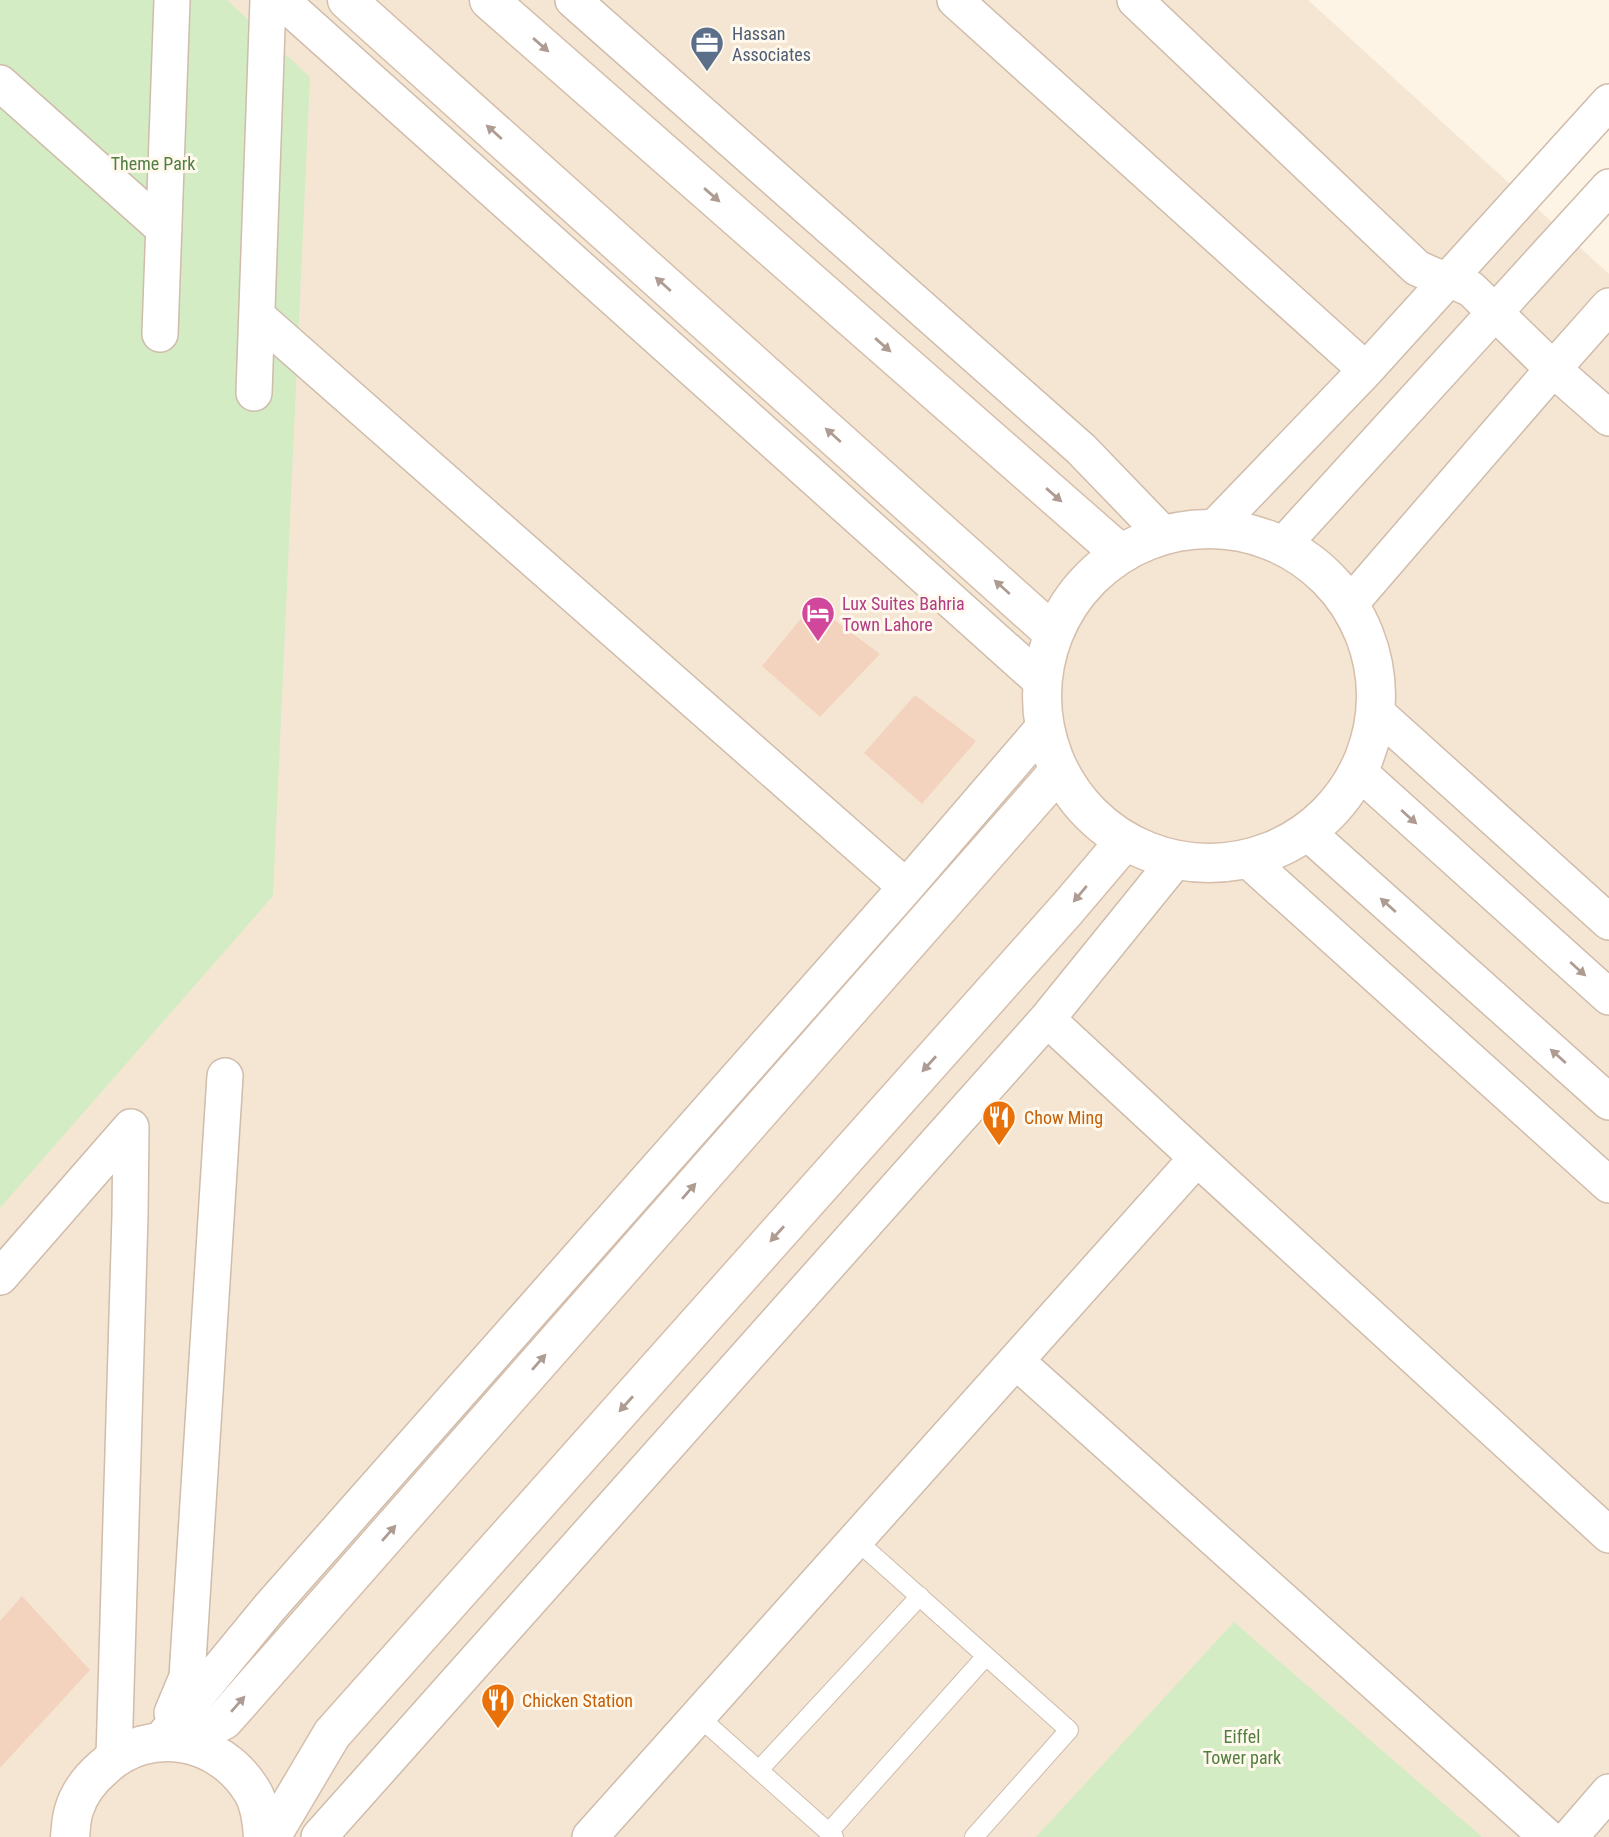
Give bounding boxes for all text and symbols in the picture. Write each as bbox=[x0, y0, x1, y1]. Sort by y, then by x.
place label: Hassan Associates bbox=[732, 23, 811, 65]
office icon: Hassan Associates bbox=[688, 24, 726, 73]
one-way arrow bbox=[532, 37, 550, 53]
one-way arrow bbox=[485, 124, 503, 140]
park label: Theme Park bbox=[111, 153, 195, 174]
one-way arrow bbox=[703, 187, 721, 203]
one-way arrow bbox=[655, 276, 672, 292]
one-way arrow bbox=[874, 337, 892, 353]
one-way arrow bbox=[825, 428, 842, 444]
one-way arrow bbox=[1045, 487, 1063, 503]
one-way arrow bbox=[993, 579, 1011, 595]
place label: Lux Suites Bahria Town Lahore bbox=[842, 593, 965, 635]
hotel icon: Lux Suites Bahria Town Lahore bbox=[799, 594, 837, 643]
one-way arrow bbox=[1400, 809, 1418, 825]
one-way arrow bbox=[1072, 885, 1087, 903]
one-way arrow bbox=[1380, 897, 1397, 913]
one-way arrow bbox=[1570, 961, 1587, 977]
one-way arrow bbox=[1549, 1048, 1567, 1064]
one-way arrow bbox=[921, 1055, 937, 1072]
restaurant icon: Chow Ming bbox=[980, 1098, 1018, 1147]
place label: Chow Ming bbox=[1024, 1107, 1103, 1128]
one-way arrow bbox=[681, 1183, 696, 1200]
one-way arrow bbox=[769, 1225, 785, 1243]
one-way arrow bbox=[531, 1353, 547, 1371]
one-way arrow bbox=[618, 1395, 634, 1413]
one-way arrow bbox=[381, 1524, 397, 1542]
restaurant icon: Chicken Station bbox=[479, 1681, 517, 1730]
place label: Chicken Station bbox=[522, 1690, 633, 1711]
one-way arrow bbox=[230, 1695, 246, 1713]
park label: Eiffel Tower park bbox=[1203, 1726, 1281, 1768]

